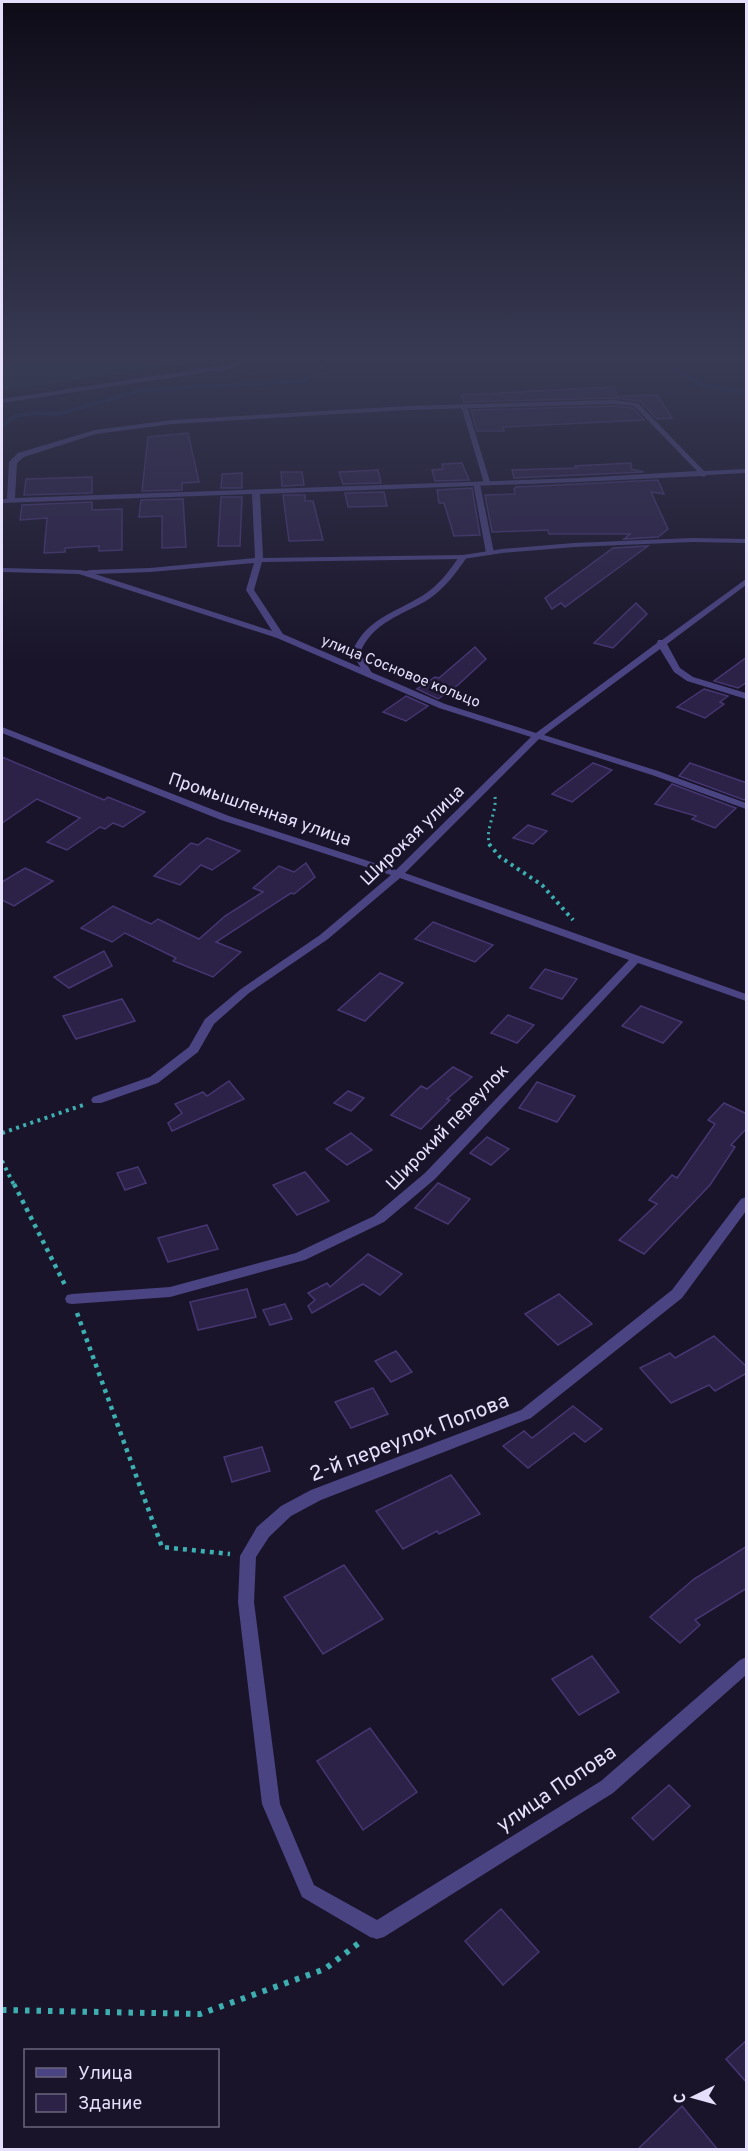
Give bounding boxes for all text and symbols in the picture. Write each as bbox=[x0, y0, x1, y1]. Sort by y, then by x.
street label: улица Сосновое кольцо bbox=[318, 632, 483, 713]
street label: Промышленная улица bbox=[165, 768, 354, 853]
street label: Широкая улица bbox=[356, 781, 470, 892]
street label: Широкий переулок bbox=[382, 1060, 514, 1196]
street label: 2-й переулок Попова bbox=[306, 1388, 513, 1489]
street label: улица Попова bbox=[492, 1739, 622, 1839]
legend bbox=[24, 2049, 219, 2127]
text: Улица bbox=[78, 2063, 132, 2086]
north arrow bbox=[664, 2067, 724, 2127]
text: С bbox=[671, 2092, 691, 2104]
text: Здание bbox=[78, 2093, 142, 2116]

